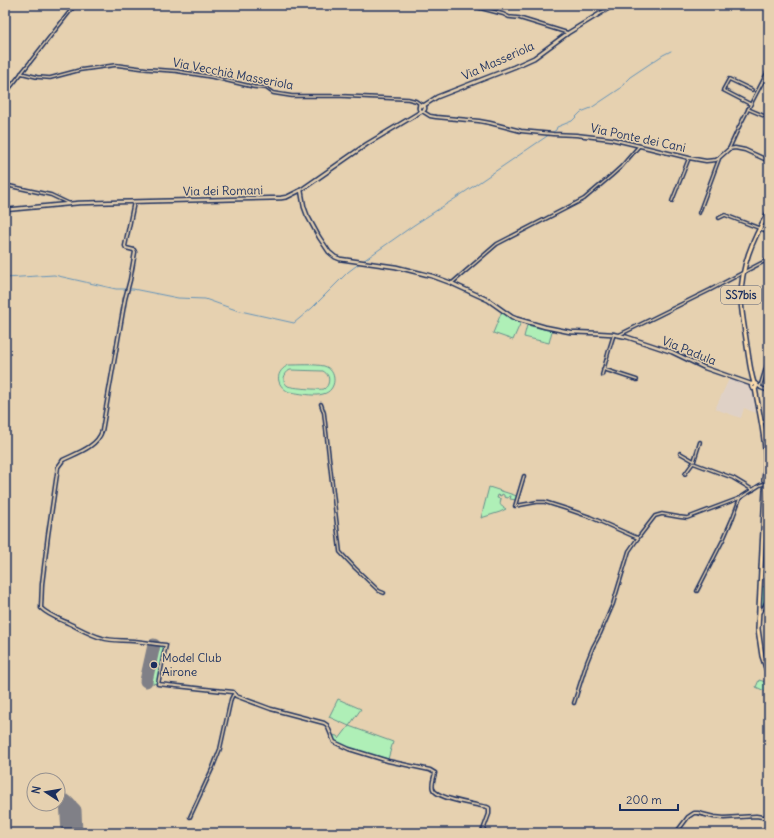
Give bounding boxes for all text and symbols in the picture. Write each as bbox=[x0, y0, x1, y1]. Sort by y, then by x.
street label: Via Masseriola bbox=[459, 38, 536, 83]
street label: Via Vecchià Masseriola bbox=[171, 54, 295, 93]
street label: Via Ponte dei Cani bbox=[589, 120, 687, 155]
street label: Via dei Romani bbox=[183, 182, 263, 199]
road number: SS7bis bbox=[721, 286, 761, 304]
street label: Via Padula bbox=[660, 333, 719, 368]
place label: Model Club Airone bbox=[162, 650, 222, 679]
marker: Model Club Airone bbox=[149, 660, 159, 670]
north arrow bbox=[26, 772, 66, 812]
text: N bbox=[29, 785, 44, 795]
scale bar bbox=[620, 786, 678, 812]
text: 200 m bbox=[626, 792, 662, 807]

